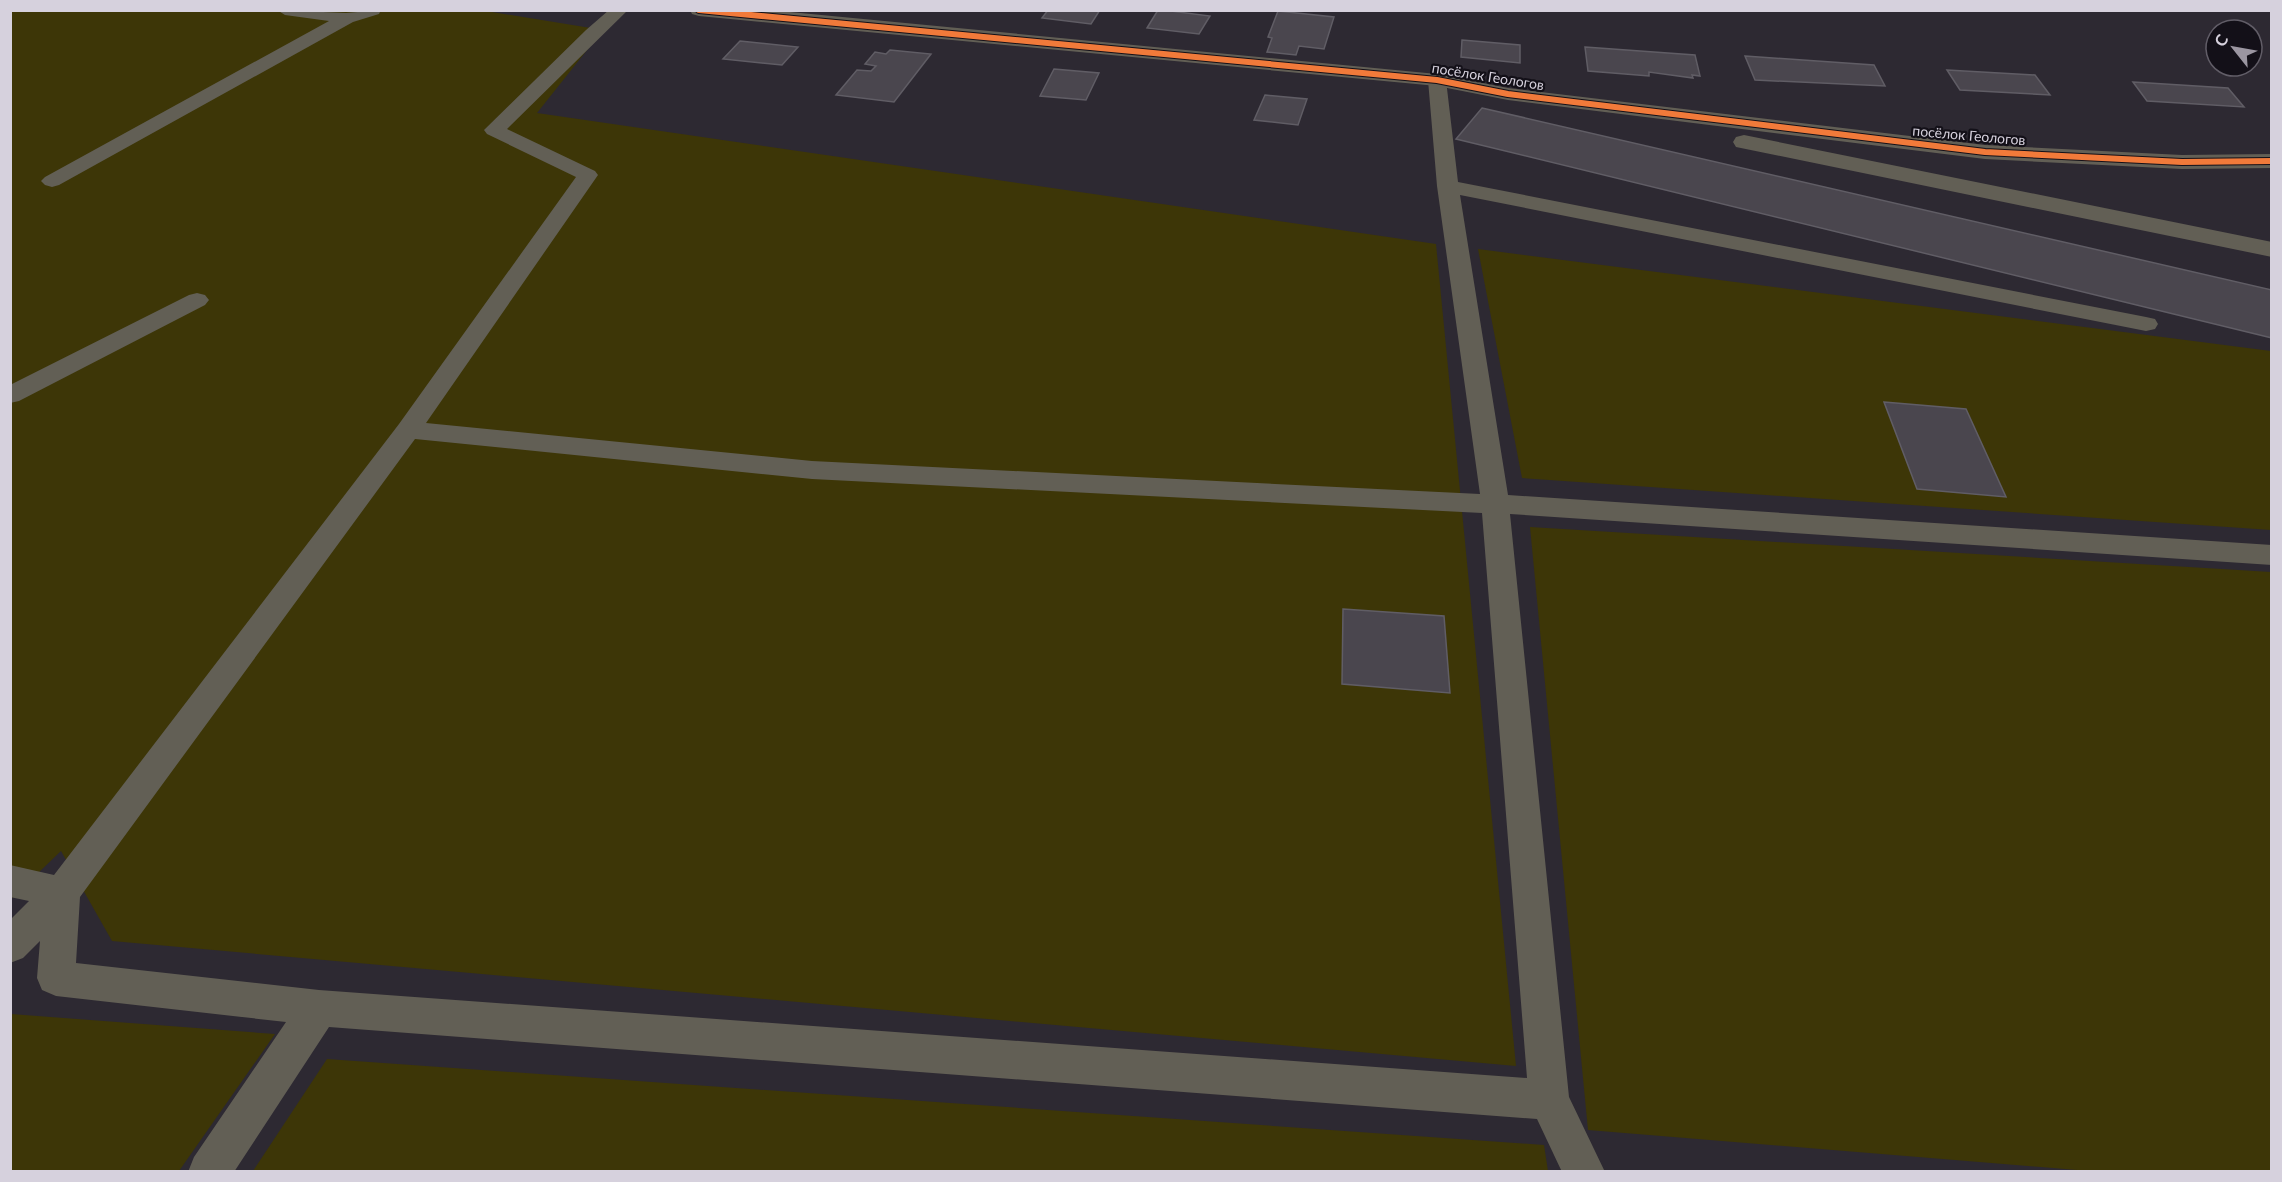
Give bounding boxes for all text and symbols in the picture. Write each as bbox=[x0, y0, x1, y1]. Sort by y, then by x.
north arrow bbox=[2204, 18, 2264, 78]
text: С bbox=[2210, 30, 2232, 49]
street label: посёлок Геологов bbox=[1431, 59, 1545, 93]
street label: посёлок Геологов bbox=[1912, 122, 2026, 148]

